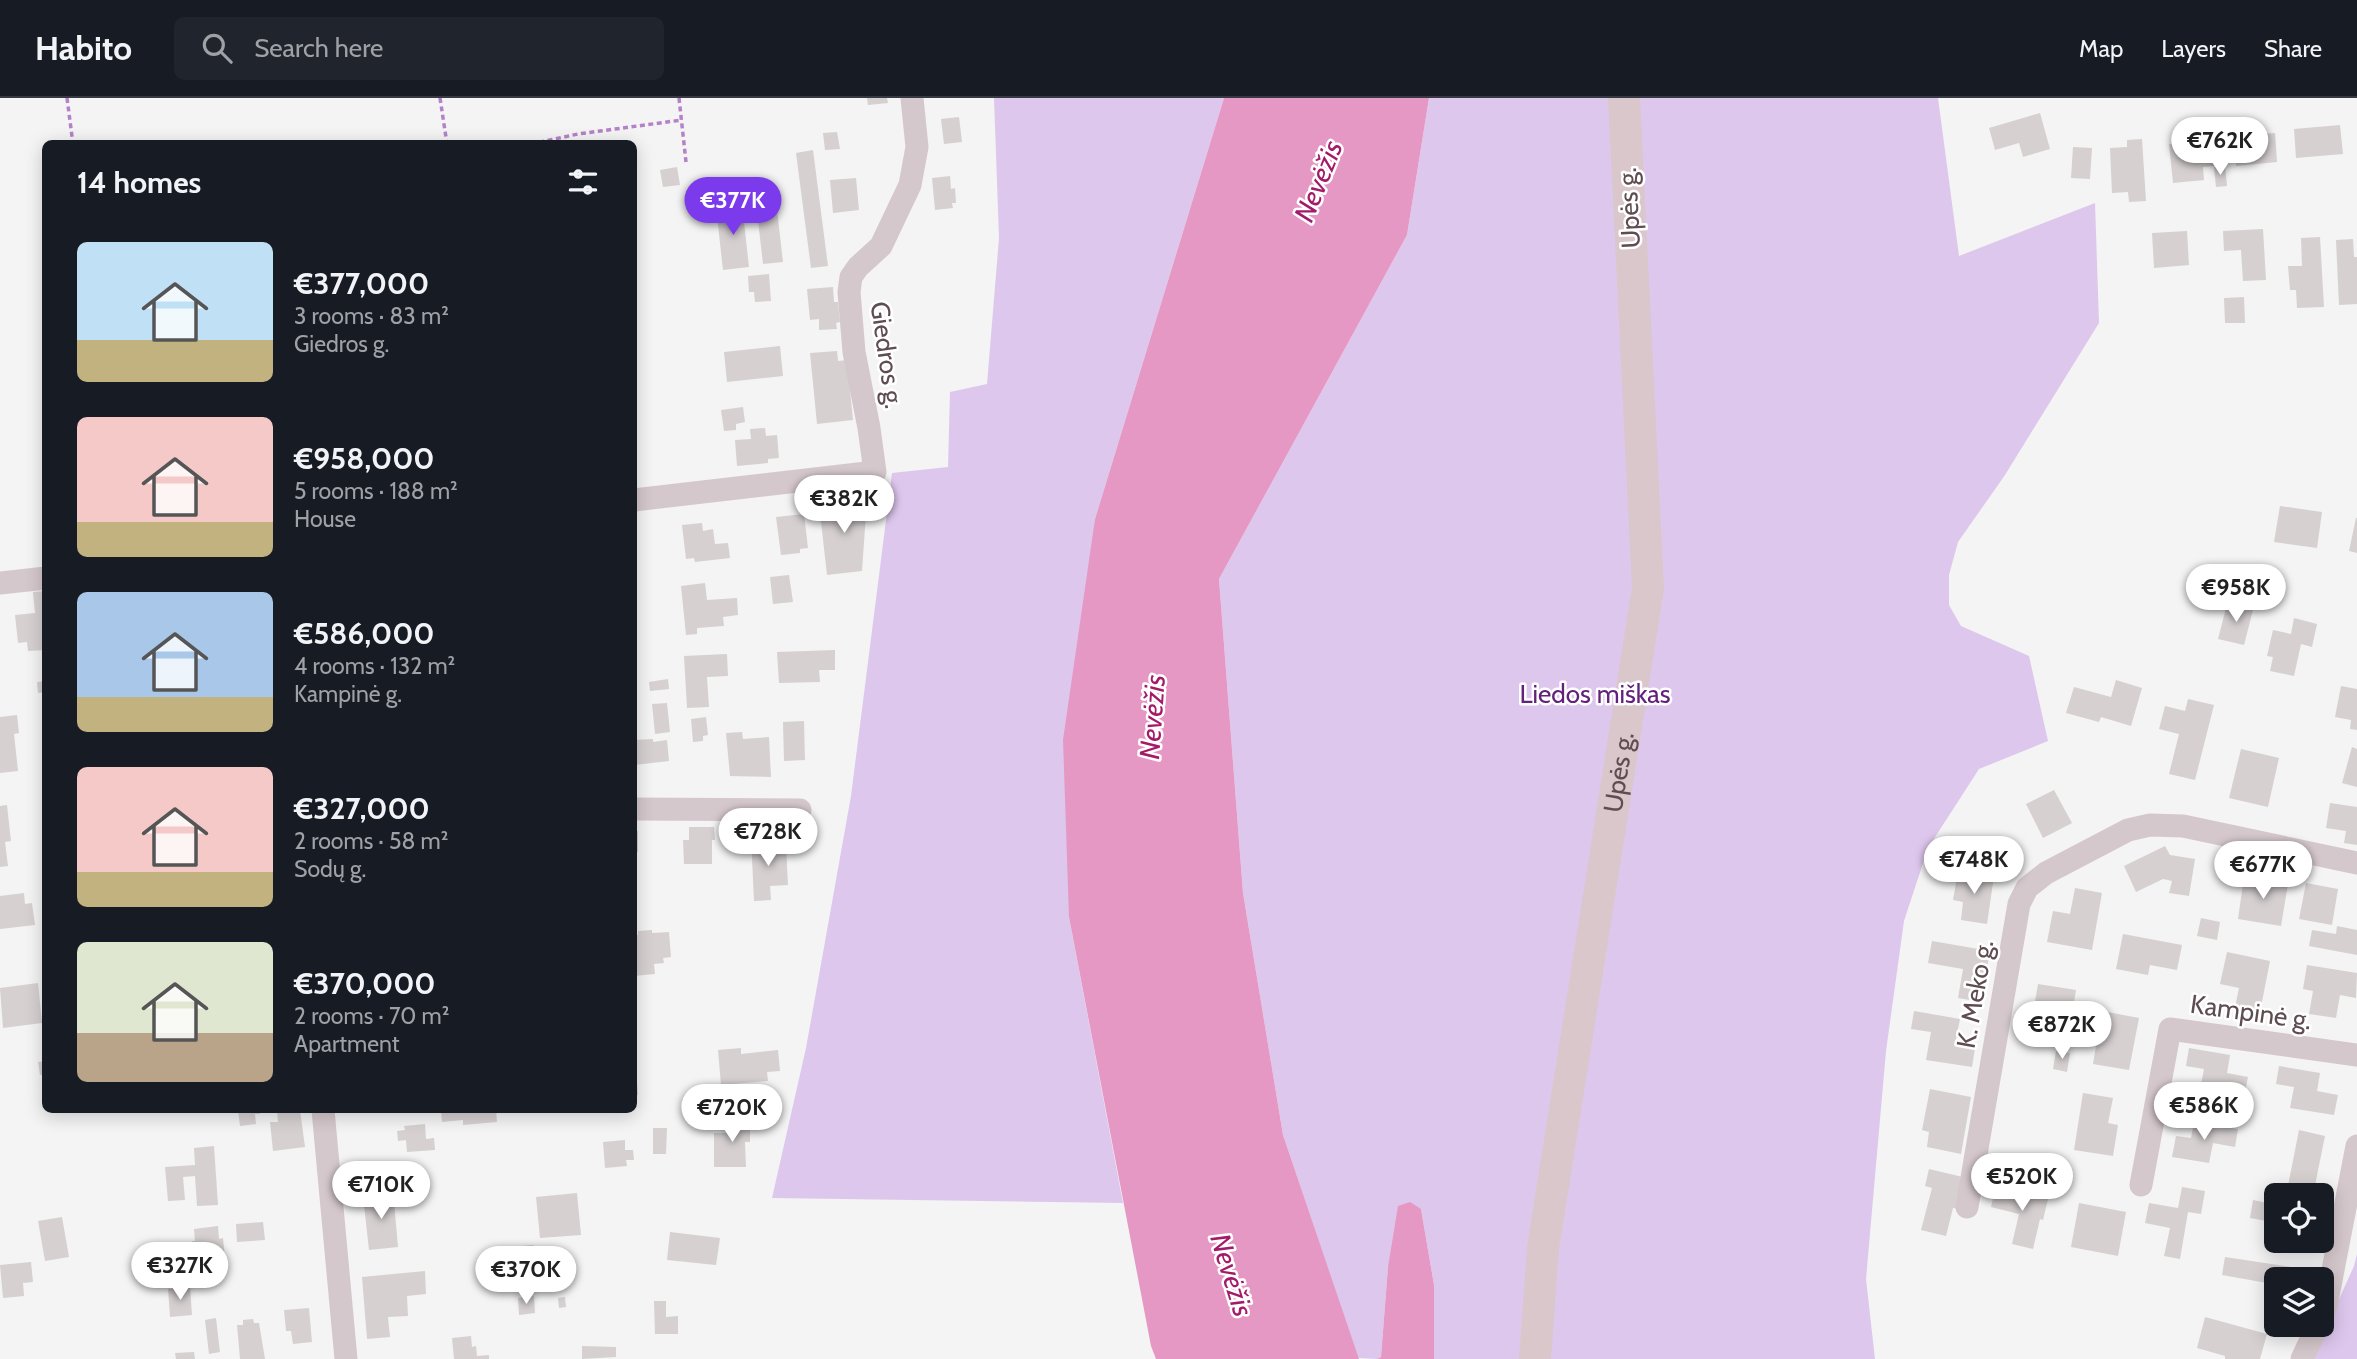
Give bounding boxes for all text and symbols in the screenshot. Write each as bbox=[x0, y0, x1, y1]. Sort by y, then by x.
search box bbox=[174, 17, 664, 80]
text: Habito bbox=[35, 28, 132, 68]
icon: search bbox=[198, 29, 236, 67]
text: Search here bbox=[254, 32, 383, 64]
text: Map bbox=[2079, 34, 2123, 63]
text: Layers bbox=[2161, 34, 2226, 63]
text: Share bbox=[2264, 34, 2322, 63]
pin: €762K bbox=[2171, 118, 2269, 177]
text: €762K bbox=[2187, 126, 2253, 154]
water label: Nevėžis bbox=[1286, 135, 1350, 227]
icon: filters bbox=[564, 163, 602, 201]
text: 14 homes bbox=[77, 164, 201, 201]
street label: Upės g. bbox=[1611, 167, 1647, 249]
pin: €377K bbox=[684, 178, 782, 237]
text: €377K bbox=[700, 186, 766, 214]
text: €377,000 bbox=[294, 265, 429, 302]
icon: home bbox=[133, 270, 217, 354]
street label: Giedros g. bbox=[864, 299, 910, 411]
text: 3 rooms · 83 m² bbox=[294, 302, 449, 330]
text: Giedros g. bbox=[294, 330, 389, 358]
text: €958,000 bbox=[294, 440, 435, 477]
icon: home bbox=[133, 445, 217, 529]
pin: €382K bbox=[795, 476, 893, 535]
text: 5 rooms · 188 m² bbox=[294, 477, 458, 505]
text: €382K bbox=[810, 484, 878, 512]
text: House bbox=[294, 505, 356, 533]
pin: €958K bbox=[2187, 564, 2285, 624]
text: €958K bbox=[2202, 573, 2270, 601]
text: €586,000 bbox=[294, 615, 435, 652]
icon: home bbox=[133, 620, 217, 704]
text: 4 rooms · 132 m² bbox=[294, 652, 455, 680]
water label: Nevėžis bbox=[1132, 673, 1172, 761]
park label: Liedos miškas bbox=[1519, 678, 1671, 710]
text: Kampinė g. bbox=[294, 680, 402, 708]
street label: Upės g. bbox=[1597, 730, 1641, 815]
text: €327,000 bbox=[294, 790, 430, 827]
icon: home bbox=[133, 795, 217, 879]
pin: €728K bbox=[719, 808, 817, 868]
text: €728K bbox=[735, 817, 801, 845]
text: 2 rooms · 58 m² bbox=[294, 827, 448, 855]
pin: €748K bbox=[1925, 836, 2023, 896]
pin: €677K bbox=[2214, 842, 2312, 901]
text: €748K bbox=[1940, 845, 2008, 873]
text: €677K bbox=[2230, 850, 2296, 878]
text: Sodų g. bbox=[294, 855, 366, 883]
street label: K. Meko g. bbox=[1950, 937, 2000, 1051]
text: €370,000 bbox=[294, 965, 436, 1002]
icon: home bbox=[133, 970, 217, 1054]
street label: Kampinė g. bbox=[2188, 988, 2314, 1036]
text: 2 rooms · 70 m² bbox=[294, 1002, 449, 1030]
pin: €872K bbox=[2013, 1002, 2111, 1061]
text: €872K bbox=[2029, 1010, 2095, 1038]
text: Apartment bbox=[294, 1030, 399, 1058]
pin: €586K bbox=[2155, 1082, 2253, 1142]
pin: €720K bbox=[683, 1084, 781, 1144]
text: €586K bbox=[2170, 1091, 2238, 1119]
text: €720K bbox=[697, 1093, 767, 1121]
pin: €520K bbox=[1973, 1154, 2071, 1213]
pin: €710K bbox=[332, 1162, 430, 1221]
text: €520K bbox=[1987, 1162, 2057, 1190]
text: €710K bbox=[348, 1170, 414, 1198]
map controls bbox=[2264, 1183, 2334, 1337]
button: locate bbox=[2264, 1183, 2334, 1253]
water label: Nevėžis bbox=[1203, 1229, 1261, 1321]
pin: €327K bbox=[131, 1242, 229, 1302]
pin: €370K bbox=[477, 1246, 575, 1306]
text: €327K bbox=[147, 1251, 213, 1279]
text: €370K bbox=[491, 1255, 561, 1283]
button: layers bbox=[2264, 1267, 2334, 1337]

